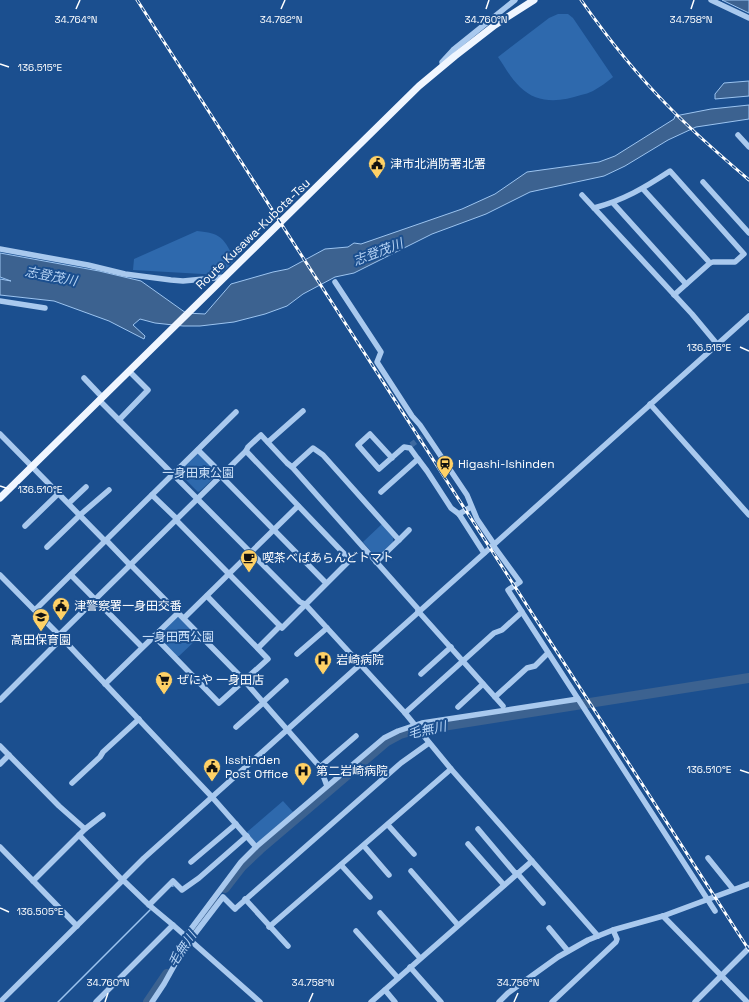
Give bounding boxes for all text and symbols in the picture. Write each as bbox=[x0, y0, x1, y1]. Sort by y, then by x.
text: 34.764°N bbox=[55, 13, 97, 26]
text: 34.762°N bbox=[260, 13, 302, 26]
text: 34.760°N bbox=[464, 13, 508, 26]
text: 34.758°N bbox=[670, 13, 712, 26]
text: 136.515°E bbox=[18, 61, 63, 74]
public building icon: 津市北消防署北署 bbox=[367, 154, 387, 179]
place label: 津市北消防署北署 bbox=[390, 156, 486, 172]
street label: Route Kusawa-Kubota-Tsu bbox=[192, 175, 314, 293]
water label: 志登茂川 bbox=[351, 234, 407, 269]
water label: 志登茂川 bbox=[24, 263, 80, 290]
text: 136.515°E bbox=[687, 341, 732, 354]
station icon: Higashi-Ishinden bbox=[435, 454, 455, 479]
place label: Higashi-Ishinden bbox=[458, 456, 555, 472]
park label: 一身田東公園 bbox=[162, 465, 234, 481]
text: 136.510°E bbox=[18, 483, 63, 496]
cafe icon: 喫茶べぱあらんどトマト bbox=[239, 548, 259, 573]
place label: 喫茶べぱあらんどトマト bbox=[262, 550, 394, 566]
public building icon: 津警察署一身田交番 bbox=[51, 596, 71, 621]
place label: 津警察署一身田交番 bbox=[74, 598, 182, 614]
school or university icon: 高田保育園 bbox=[31, 607, 51, 632]
park label: 一身田西公園 bbox=[142, 629, 214, 645]
place label: 高田保育園 bbox=[11, 632, 71, 648]
hospital icon: 岩崎病院 bbox=[313, 650, 333, 675]
place label: 岩崎病院 bbox=[336, 652, 384, 668]
supermarket icon: ぜにや 一身田店 bbox=[154, 670, 174, 695]
place label: ぜにや 一身田店 bbox=[177, 672, 264, 688]
water label: 毛無川 bbox=[406, 717, 450, 742]
place label: Isshinden Post Office bbox=[225, 752, 288, 782]
public building icon: Isshinden Post Office bbox=[202, 757, 222, 782]
hospital icon: 第二岩崎病院 bbox=[293, 761, 313, 786]
place label: 第二岩崎病院 bbox=[316, 763, 388, 779]
text: 136.510°E bbox=[687, 763, 732, 776]
text: 136.505°E bbox=[17, 905, 64, 918]
water label: 毛無川 bbox=[164, 926, 201, 970]
text: 34.760°N bbox=[86, 976, 130, 989]
text: 34.758°N bbox=[292, 976, 334, 989]
text: 34.756°N bbox=[497, 976, 539, 989]

